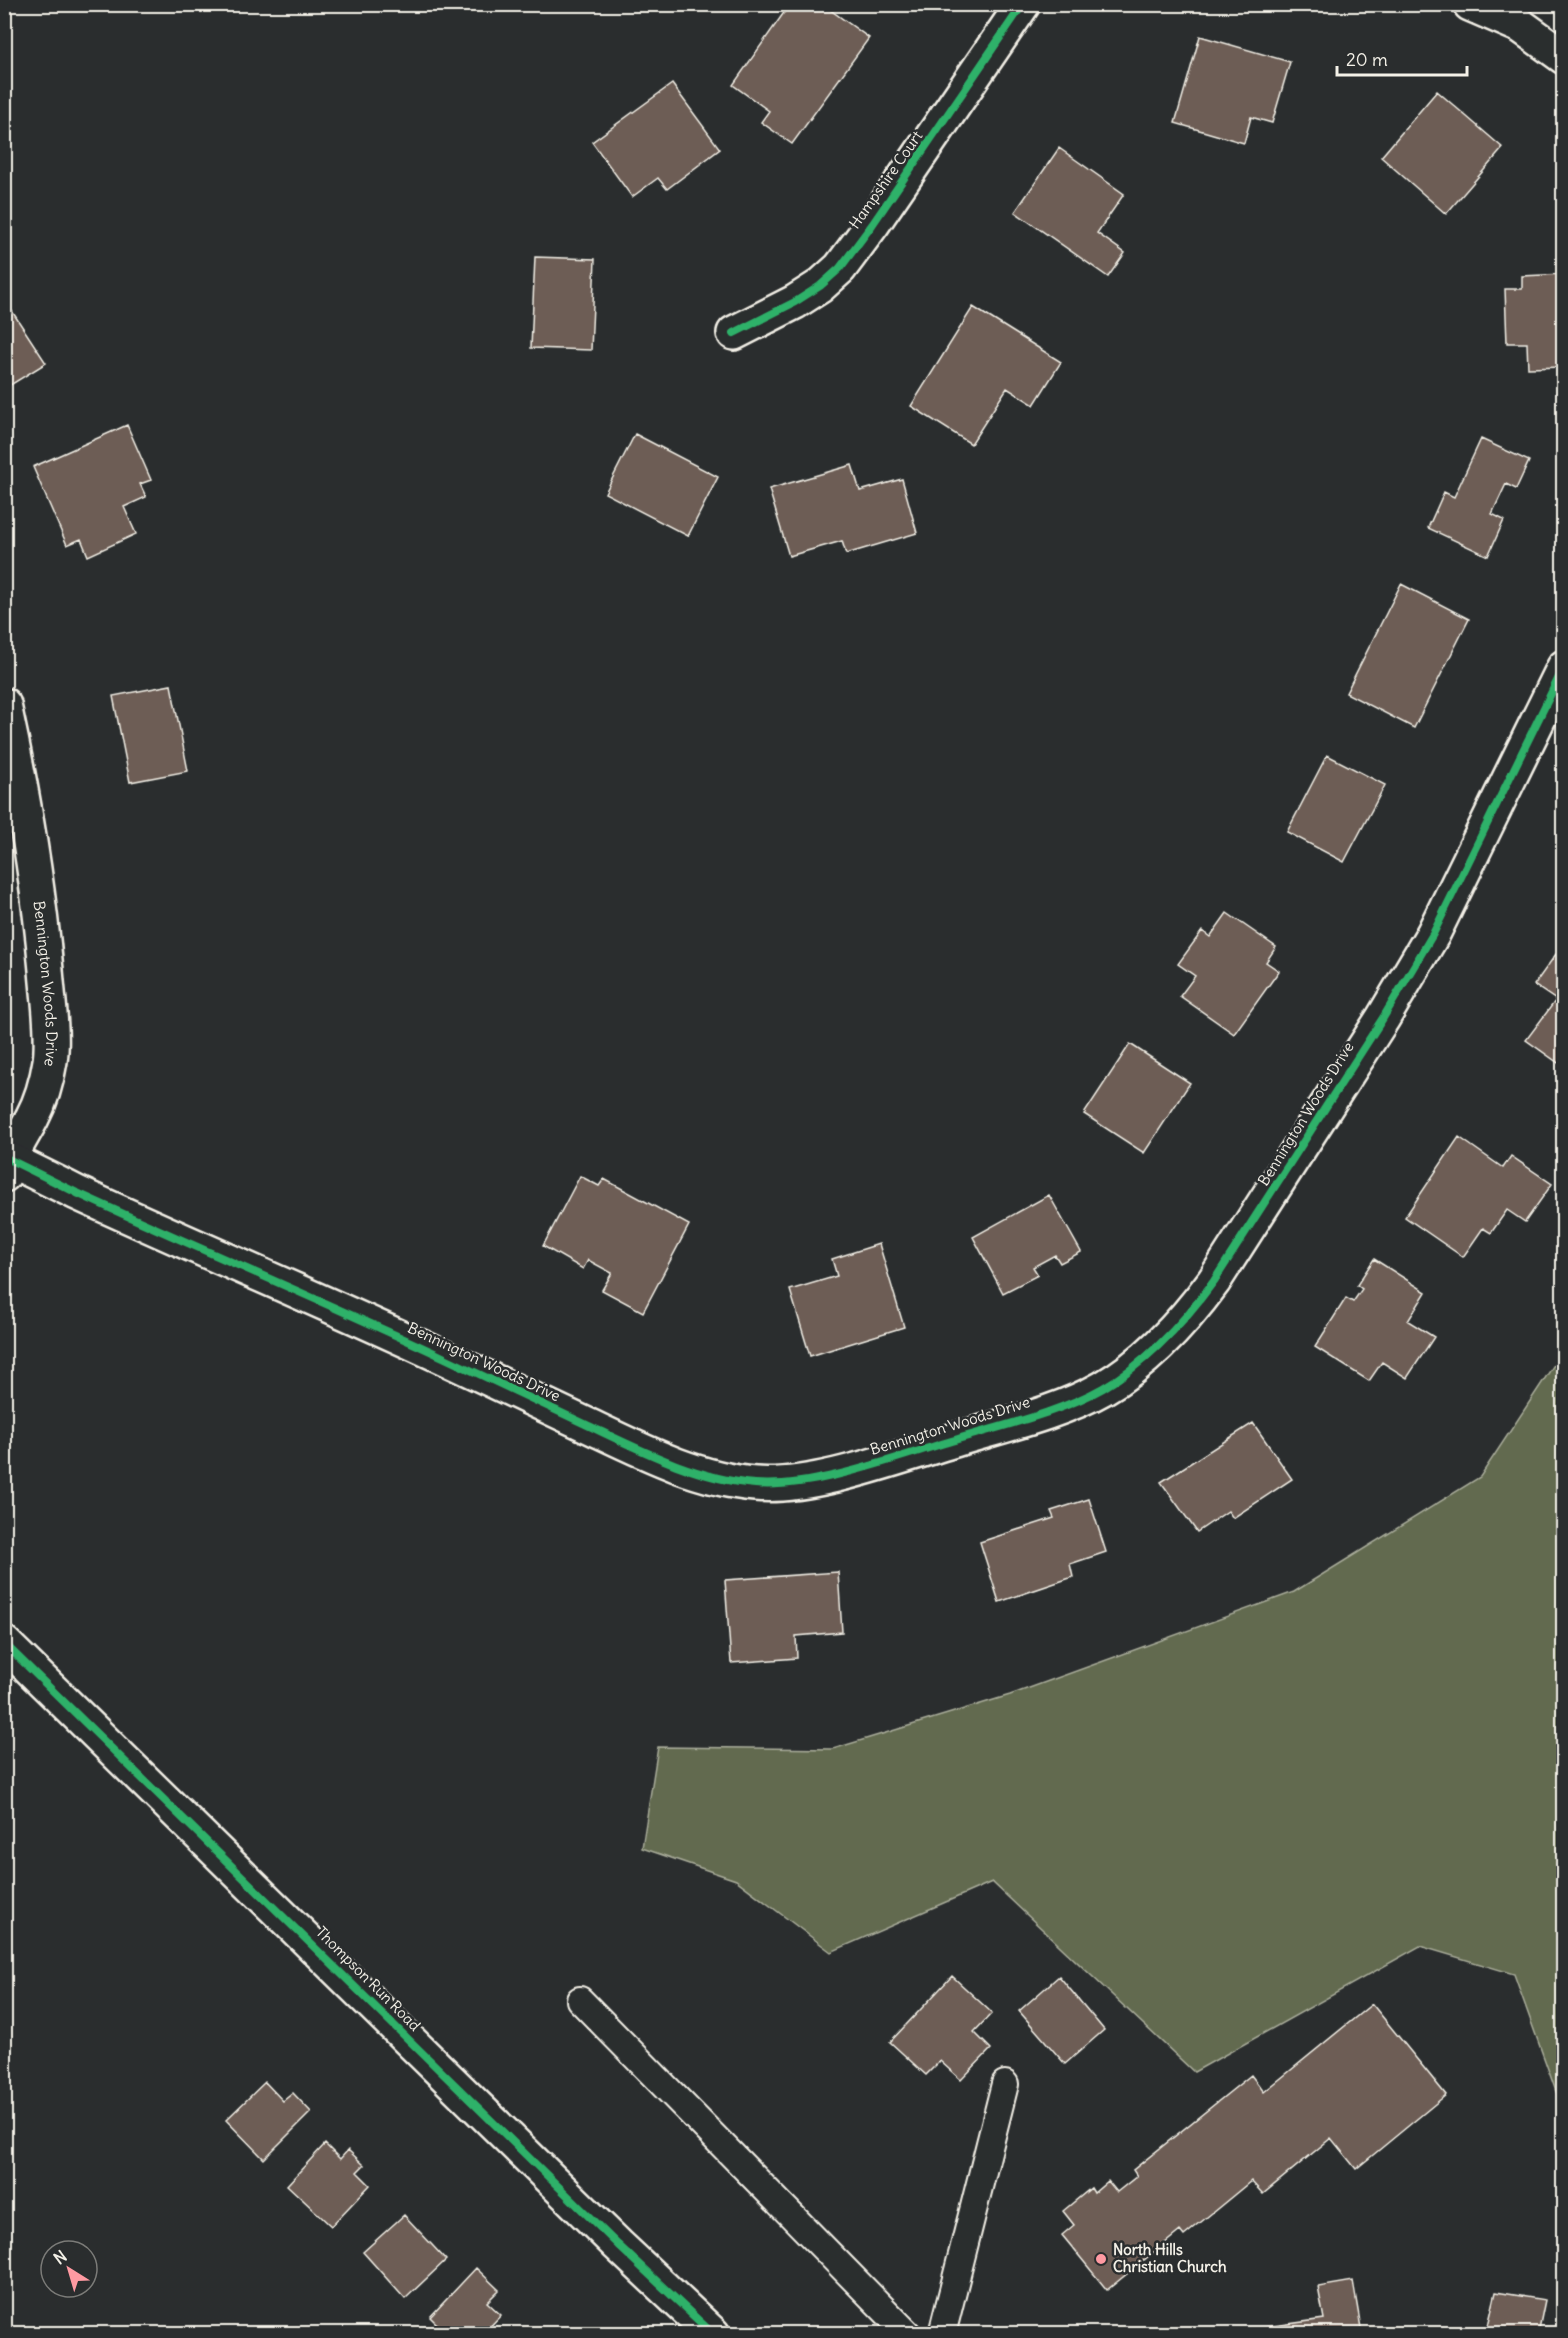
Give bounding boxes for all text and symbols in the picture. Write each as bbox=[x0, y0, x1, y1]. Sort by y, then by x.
scale bar bbox=[1337, 39, 1468, 77]
text: 20 m bbox=[1346, 48, 1388, 71]
street label: Hampshire Court bbox=[845, 127, 926, 232]
street label: Bennington Woods Drive bbox=[29, 900, 61, 1068]
street label: Bennington Woods Drive bbox=[1254, 1038, 1358, 1189]
street label: Bennington Woods Drive bbox=[405, 1318, 563, 1405]
street label: Bennington Woods Drive bbox=[868, 1392, 1032, 1459]
street label: Thompson Run Road bbox=[312, 1923, 425, 2035]
north arrow bbox=[39, 2239, 99, 2299]
place label: North Hills Christian Church bbox=[1113, 2240, 1227, 2276]
text: N bbox=[50, 2246, 70, 2268]
marker: North Hills Christian Church bbox=[1094, 2252, 1108, 2266]

